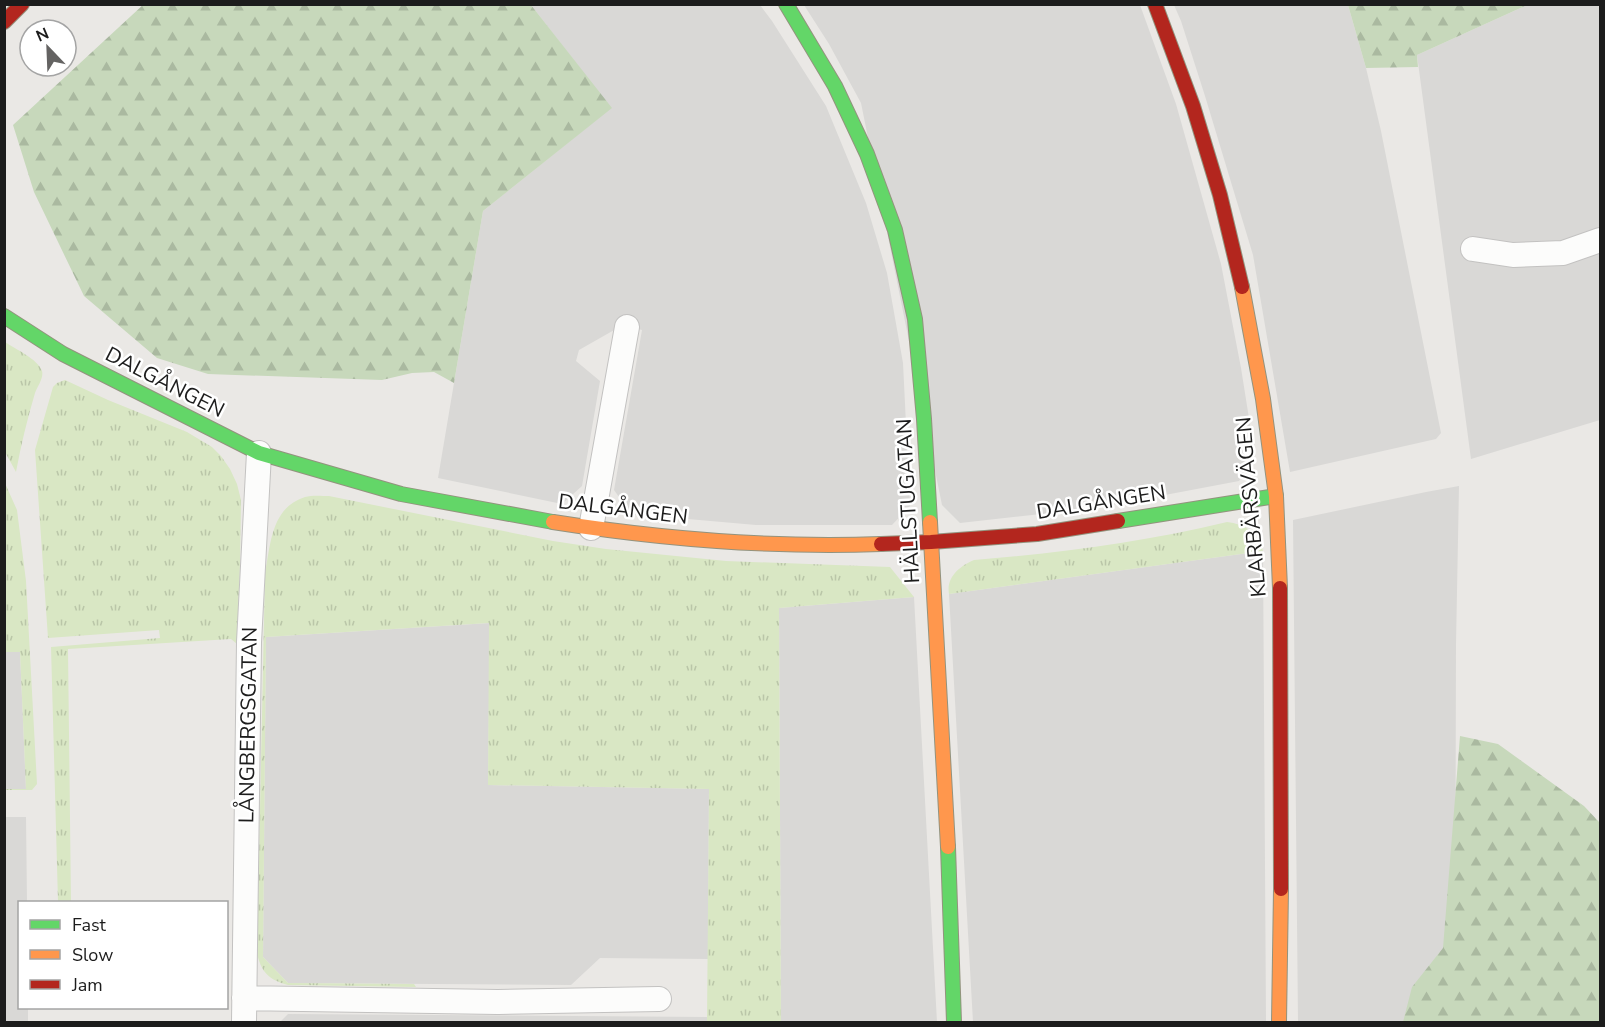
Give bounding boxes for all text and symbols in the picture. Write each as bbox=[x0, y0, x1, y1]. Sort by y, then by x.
north arrow bbox=[18, 18, 78, 78]
text: N bbox=[33, 23, 52, 48]
street label: DALGÅNGEN bbox=[101, 339, 230, 424]
street label: KLARBÄRSVÄGEN bbox=[1229, 416, 1273, 598]
street label: HÄLLSTUGATAN bbox=[890, 418, 926, 584]
street label: DALGÅNGEN bbox=[1034, 477, 1168, 526]
street label: DALGÅNGEN bbox=[557, 486, 690, 531]
street label: LÅNGBERGSGATAN bbox=[231, 627, 264, 823]
legend bbox=[18, 901, 228, 1009]
text: Fast bbox=[72, 913, 107, 937]
text: Slow bbox=[72, 943, 113, 967]
text: Jam bbox=[71, 973, 103, 997]

